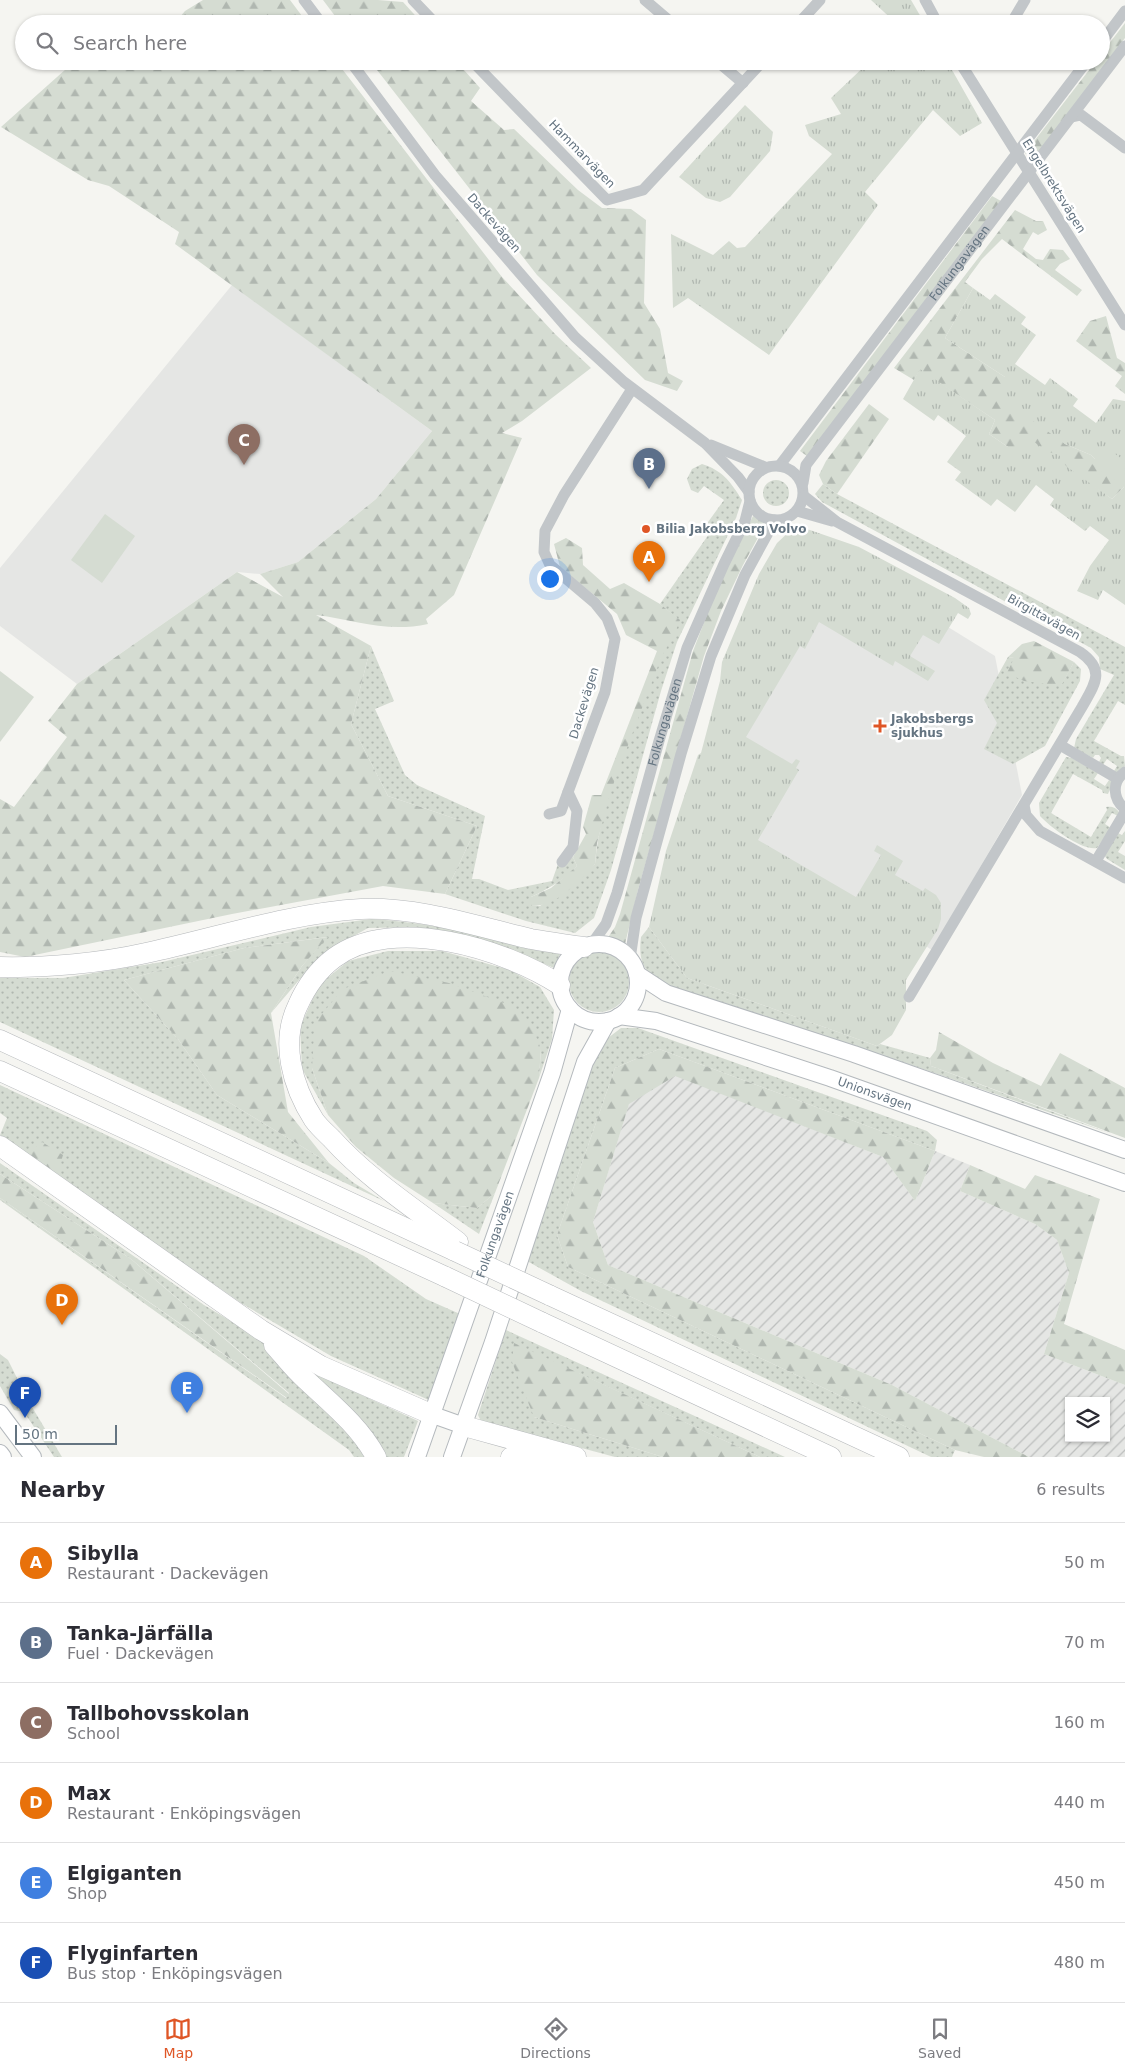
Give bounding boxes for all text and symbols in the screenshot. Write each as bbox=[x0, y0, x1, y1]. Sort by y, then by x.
search box bbox=[15, 15, 1110, 70]
icon: search bbox=[33, 29, 61, 57]
text: Search here bbox=[73, 32, 187, 54]
street label: Hammarvägen bbox=[546, 117, 618, 191]
street label: Engelbrektsvägen bbox=[1019, 136, 1089, 236]
street label: Dackevägen bbox=[464, 190, 524, 256]
street label: Folkungavägen bbox=[927, 223, 993, 304]
pin: C bbox=[228, 424, 260, 465]
pin: B bbox=[633, 448, 665, 489]
place label: Bilia Jakobsberg Volvo bbox=[656, 522, 806, 536]
marker: Bilia Jakobsberg Volvo bbox=[640, 523, 652, 535]
pin: A bbox=[633, 541, 665, 582]
your location bbox=[537, 566, 563, 592]
street label: Birgittavägen bbox=[1005, 591, 1083, 643]
street label: Dackevägen bbox=[566, 665, 602, 741]
street label: Folkungavägen bbox=[645, 677, 684, 768]
place label: Jakobsbergs sjukhus bbox=[890, 712, 974, 740]
marker: Jakobsbergs sjukhus bbox=[873, 719, 887, 733]
street label: Unionsvägen bbox=[836, 1074, 914, 1114]
street label: Folkungavägen bbox=[474, 1189, 517, 1280]
pin: D bbox=[46, 1284, 78, 1325]
pin: E bbox=[171, 1372, 203, 1413]
pin: F bbox=[9, 1377, 41, 1418]
map controls bbox=[1065, 1397, 1110, 1442]
button: layers bbox=[1065, 1397, 1110, 1442]
scale bar bbox=[15, 1422, 118, 1445]
text: 50 m bbox=[22, 1426, 58, 1442]
text: Nearby bbox=[20, 1478, 105, 1502]
text: 6 results bbox=[1036, 1480, 1105, 1499]
text: Sibylla bbox=[67, 1542, 139, 1564]
text: A bbox=[30, 1553, 42, 1572]
text: 50 m bbox=[1064, 1553, 1105, 1572]
text: Restaurant · Dackevägen bbox=[67, 1564, 269, 1583]
text: Tanka-Järfälla bbox=[67, 1622, 213, 1644]
text: B bbox=[30, 1633, 42, 1652]
text: 70 m bbox=[1064, 1633, 1105, 1652]
text: Fuel · Dackevägen bbox=[67, 1644, 214, 1663]
text: Tallbohovsskolan bbox=[67, 1702, 250, 1724]
text: C bbox=[30, 1713, 42, 1732]
text: 160 m bbox=[1054, 1713, 1105, 1732]
text: School bbox=[67, 1724, 120, 1743]
text: Max bbox=[67, 1782, 111, 1804]
text: D bbox=[29, 1793, 43, 1812]
text: 440 m bbox=[1054, 1793, 1105, 1812]
text: Restaurant · Enköpingsvägen bbox=[67, 1804, 301, 1823]
text: Elgiganten bbox=[67, 1862, 182, 1884]
text: E bbox=[31, 1873, 41, 1892]
text: 450 m bbox=[1054, 1873, 1105, 1892]
text: Shop bbox=[67, 1884, 107, 1903]
text: Flyginfarten bbox=[67, 1942, 198, 1964]
text: F bbox=[31, 1953, 41, 1972]
text: 480 m bbox=[1054, 1953, 1105, 1972]
text: Bus stop · Enköpingsvägen bbox=[67, 1964, 283, 1983]
tab: Map bbox=[164, 2015, 193, 2061]
tab: Directions bbox=[520, 2015, 591, 2061]
tab: Saved bbox=[918, 2015, 961, 2061]

